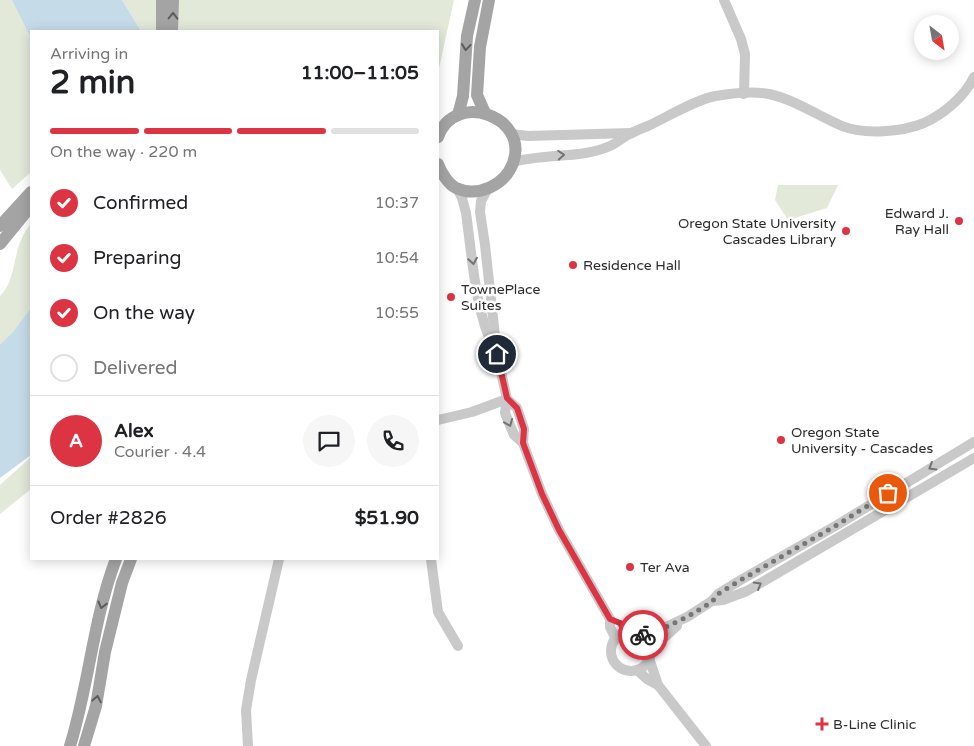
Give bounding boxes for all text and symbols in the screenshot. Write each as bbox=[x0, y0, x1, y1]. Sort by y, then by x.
one-way arrow bbox=[168, 11, 178, 19]
north arrow bbox=[914, 15, 959, 60]
map controls bbox=[914, 15, 959, 60]
text: Arriving in bbox=[50, 44, 128, 64]
one-way arrow bbox=[461, 44, 472, 52]
text: 11:00–11:05 bbox=[301, 62, 419, 84]
text: 2 min bbox=[50, 64, 135, 102]
text: On the way · 220 m bbox=[50, 142, 197, 162]
one-way arrow bbox=[557, 150, 565, 161]
icon: check bbox=[50, 189, 78, 217]
text: Confirmed bbox=[93, 192, 188, 214]
text: 10:37 bbox=[375, 193, 419, 213]
place label: Edward J. Ray Hall bbox=[885, 205, 949, 238]
place label: Oregon State University Cascades Library bbox=[678, 215, 836, 248]
marker: Edward J. Ray Hall bbox=[953, 215, 965, 227]
marker: Oregon State University Cascades Library bbox=[840, 225, 852, 237]
icon: check bbox=[50, 244, 78, 272]
text: Preparing bbox=[93, 247, 182, 269]
text: 10:54 bbox=[375, 248, 419, 268]
one-way arrow bbox=[468, 257, 478, 266]
place label: Residence Hall bbox=[583, 257, 681, 274]
marker: Residence Hall bbox=[567, 259, 579, 271]
place label: TownePlace Suites bbox=[461, 281, 541, 314]
marker: TownePlace Suites bbox=[445, 291, 457, 303]
icon: check bbox=[50, 299, 78, 327]
text: On the way bbox=[93, 302, 195, 324]
text: 10:55 bbox=[375, 303, 419, 323]
pin bbox=[476, 333, 518, 375]
icon: home bbox=[483, 340, 511, 368]
text: Delivered bbox=[93, 357, 178, 379]
button: chat bbox=[303, 415, 355, 467]
button: phone bbox=[367, 415, 419, 467]
one-way arrow bbox=[503, 418, 514, 427]
text: Alex bbox=[114, 420, 154, 442]
place label: Oregon State University - Cascades bbox=[791, 424, 933, 457]
text: A bbox=[69, 430, 83, 452]
marker: Oregon State University - Cascades bbox=[775, 434, 787, 446]
text: Courier · 4.4 bbox=[114, 442, 206, 462]
one-way arrow bbox=[929, 461, 938, 471]
pin bbox=[867, 472, 909, 514]
icon: bag bbox=[874, 479, 902, 507]
text: Order #2826 bbox=[50, 507, 167, 529]
text: $51.90 bbox=[355, 507, 419, 529]
place label: Ter Ava bbox=[640, 559, 690, 576]
marker: Ter Ava bbox=[624, 561, 636, 573]
one-way arrow bbox=[752, 581, 761, 591]
one-way arrow bbox=[98, 601, 108, 609]
courier bbox=[618, 610, 668, 660]
icon: bike bbox=[629, 621, 657, 649]
one-way arrow bbox=[91, 695, 102, 704]
place label: B-Line Clinic bbox=[833, 716, 916, 733]
marker: B-Line Clinic bbox=[815, 717, 829, 731]

